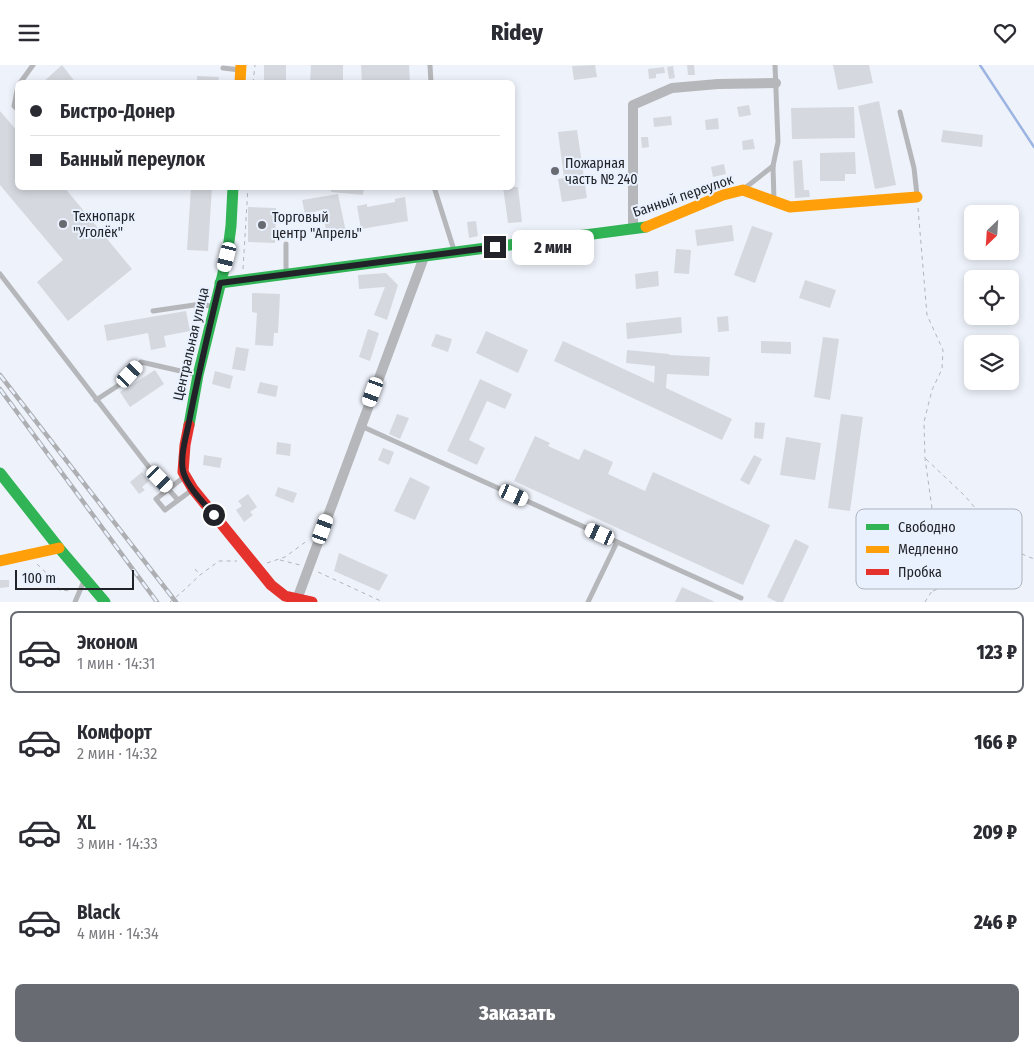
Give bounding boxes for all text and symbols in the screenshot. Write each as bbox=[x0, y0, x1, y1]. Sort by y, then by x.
icon: menu bbox=[15, 19, 43, 47]
text: Ridey bbox=[491, 19, 543, 46]
icon: heart bbox=[991, 19, 1019, 47]
text: Бистро-Донер bbox=[60, 100, 175, 123]
text: Банный переулок bbox=[60, 148, 205, 171]
place label: Пожарная часть № 240 bbox=[565, 155, 638, 188]
marker: Пожарная часть № 240 bbox=[549, 165, 561, 177]
street label: Банный переулок bbox=[631, 171, 736, 221]
north arrow bbox=[964, 205, 1019, 260]
map controls bbox=[964, 205, 1019, 390]
place label: Технопарк "Уголёк" bbox=[73, 208, 135, 241]
place label: Торговый центр "Апрель" bbox=[272, 209, 362, 242]
marker: Технопарк "Уголёк" bbox=[57, 218, 69, 230]
marker: Торговый центр "Апрель" bbox=[256, 219, 268, 231]
callout: 2 мин bbox=[512, 229, 595, 265]
route end bbox=[484, 236, 506, 258]
text: 2 мин bbox=[534, 238, 572, 257]
car bbox=[216, 241, 237, 273]
button: locate bbox=[964, 270, 1019, 325]
street label: Центральная улица bbox=[170, 285, 212, 402]
button: layers bbox=[964, 335, 1019, 390]
car bbox=[114, 358, 145, 390]
car bbox=[360, 375, 385, 409]
car bbox=[144, 463, 175, 495]
car bbox=[497, 482, 530, 508]
route start bbox=[203, 504, 225, 526]
legend bbox=[856, 509, 1022, 589]
car bbox=[310, 512, 335, 546]
text: Свободно bbox=[898, 519, 956, 536]
car bbox=[583, 521, 616, 547]
text: Медленно bbox=[898, 541, 958, 558]
text: Пробка bbox=[898, 564, 942, 581]
scale bar bbox=[15, 567, 134, 590]
text: 100 m bbox=[22, 570, 56, 587]
icon: car bbox=[17, 630, 62, 675]
text: Эконом bbox=[77, 631, 138, 654]
text: 123 ₽ bbox=[976, 641, 1017, 664]
text: 1 мин · 14:31 bbox=[77, 654, 155, 673]
icon: car bbox=[17, 720, 62, 765]
text: Комфорт bbox=[77, 721, 152, 744]
text: 166 ₽ bbox=[974, 731, 1017, 754]
text: 2 мин · 14:32 bbox=[77, 744, 157, 763]
icon: car bbox=[17, 810, 62, 855]
text: XL bbox=[77, 811, 96, 834]
text: 209 ₽ bbox=[973, 821, 1017, 844]
text: 3 мин · 14:33 bbox=[77, 834, 158, 853]
icon: car bbox=[17, 900, 62, 945]
text: Black bbox=[77, 901, 120, 924]
text: 246 ₽ bbox=[974, 911, 1017, 934]
text: 4 мин · 14:34 bbox=[77, 924, 159, 943]
button: Заказать bbox=[15, 984, 1019, 1042]

